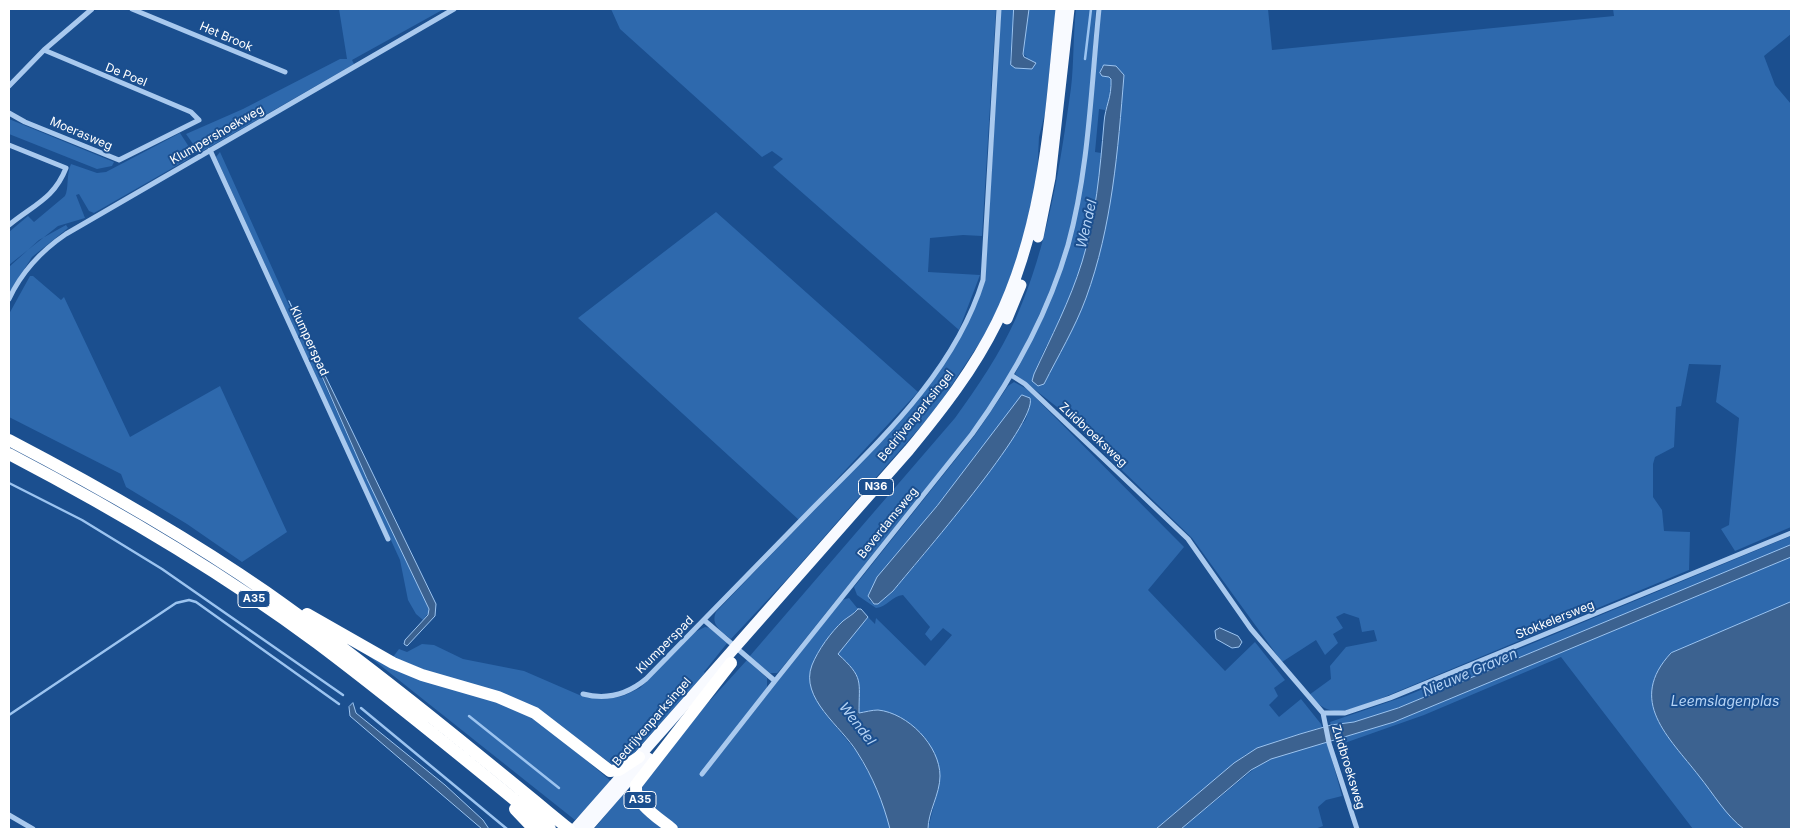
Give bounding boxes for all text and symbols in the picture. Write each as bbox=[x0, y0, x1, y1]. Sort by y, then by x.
street label: Het Brook bbox=[197, 19, 255, 55]
street label: De Poel bbox=[103, 60, 149, 90]
street label: Klumpershoekweg bbox=[168, 102, 266, 168]
street label: Moerasweg bbox=[48, 114, 114, 154]
water label: Wendel bbox=[1073, 198, 1101, 250]
street label: Klumperspad bbox=[287, 304, 331, 378]
street label: Bedrijvenparksingel bbox=[875, 368, 957, 464]
street label: Zuidbroeksweg bbox=[1056, 400, 1130, 470]
road number: N36 bbox=[858, 478, 894, 496]
street label: Beverdamsweg bbox=[855, 485, 921, 561]
road number: A35 bbox=[238, 590, 270, 608]
street label: Stokkelersweg bbox=[1514, 598, 1596, 642]
street label: Klumperspad bbox=[633, 613, 697, 677]
water label: Nieuwe Graven bbox=[1420, 645, 1520, 701]
street label: Bedrijvenparksingel bbox=[610, 675, 694, 769]
water label: Leemslagenplas bbox=[1671, 694, 1779, 710]
water label: Wendel bbox=[835, 699, 879, 749]
street label: Zuidbroeksweg bbox=[1328, 723, 1368, 811]
road number: A35 bbox=[624, 792, 656, 808]

